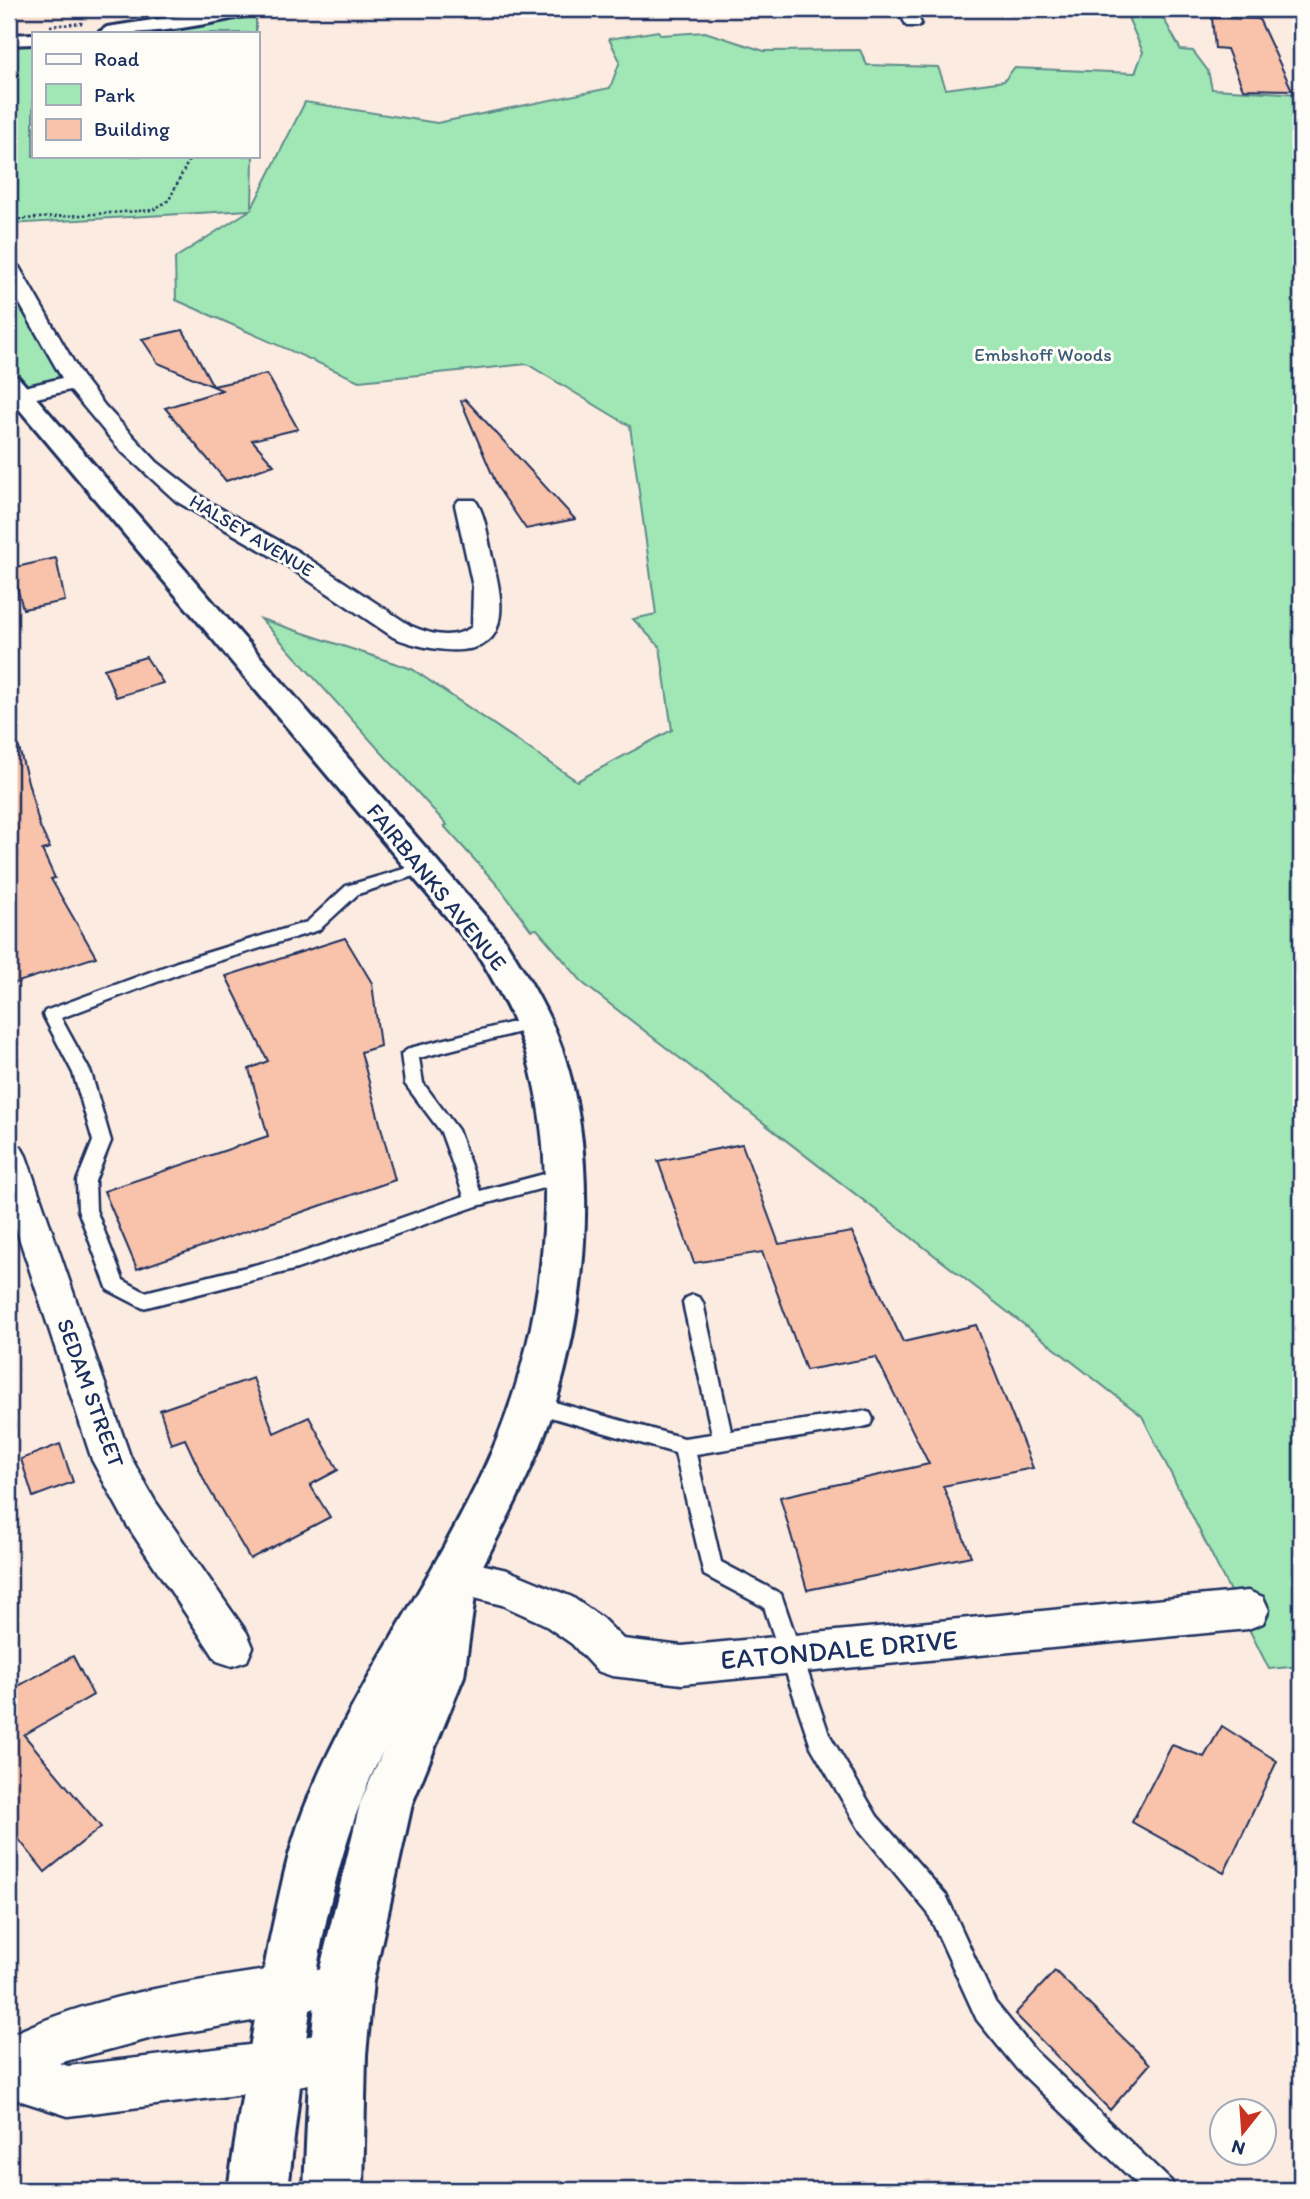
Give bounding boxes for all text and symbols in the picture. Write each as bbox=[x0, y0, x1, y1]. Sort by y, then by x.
legend bbox=[32, 32, 259, 158]
text: Road bbox=[94, 46, 140, 71]
text: Park bbox=[94, 82, 136, 107]
text: Building bbox=[94, 116, 170, 141]
park label: Embshoff Woods bbox=[974, 343, 1112, 366]
street label: HALSEY AVENUE bbox=[185, 489, 318, 582]
street label: FAIRBANKS AVENUE bbox=[361, 798, 513, 976]
street label: SEDAM STREET bbox=[51, 1315, 131, 1471]
street label: EATONDALE DRIVE bbox=[719, 1622, 959, 1676]
north arrow bbox=[1208, 2098, 1278, 2168]
text: N bbox=[1229, 2135, 1248, 2161]

